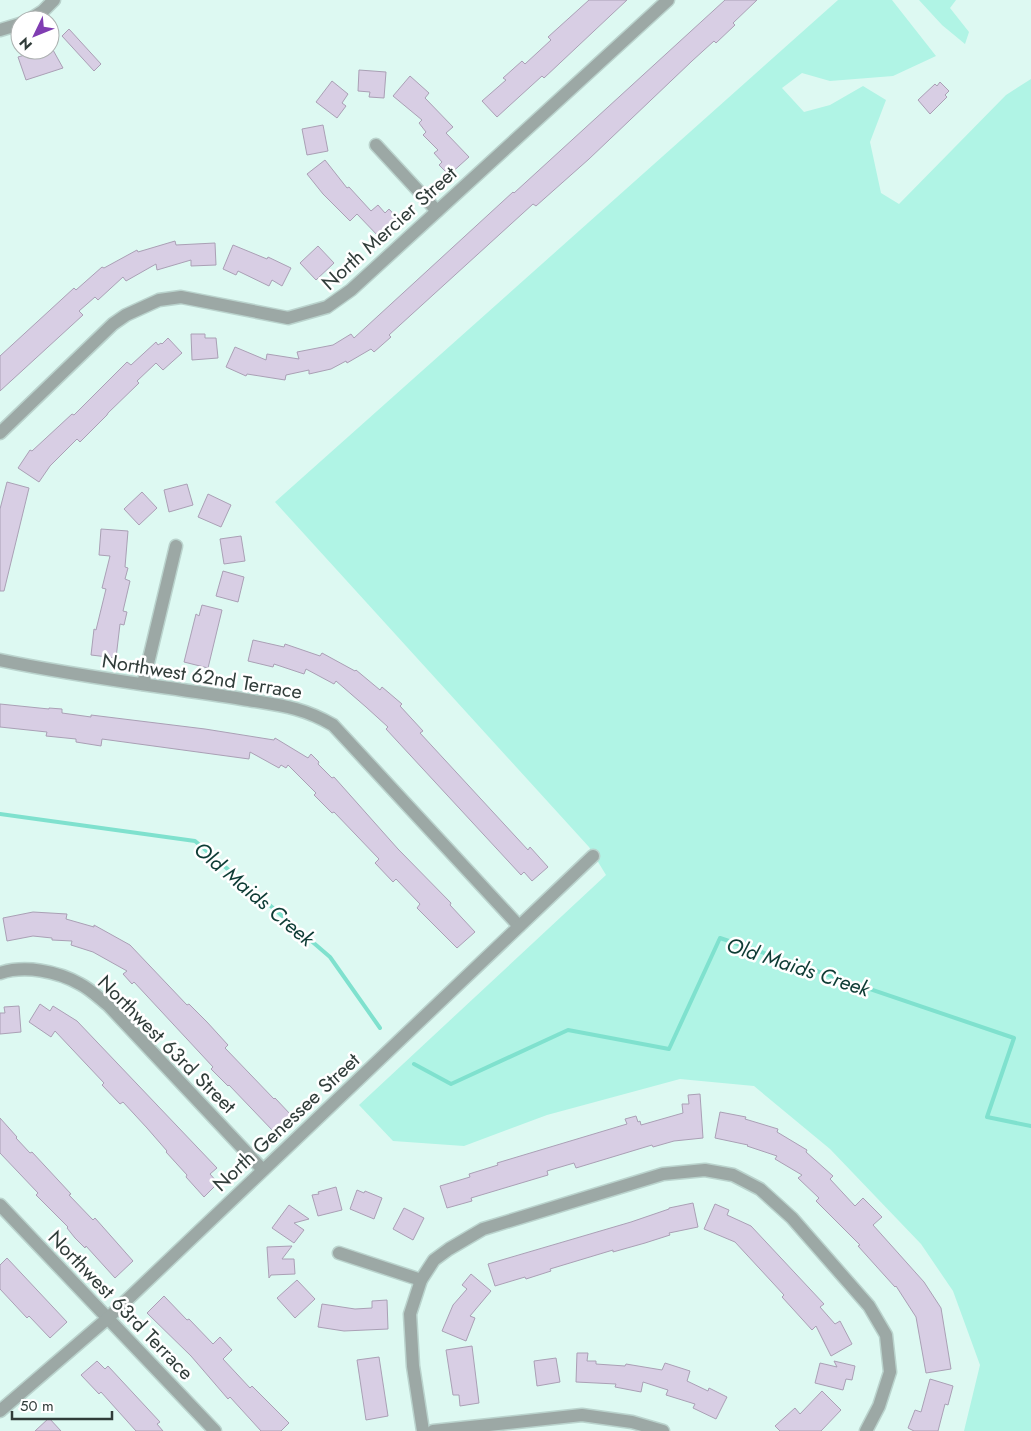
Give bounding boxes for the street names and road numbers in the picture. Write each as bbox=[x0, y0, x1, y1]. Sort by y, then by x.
street label: North Mercier Street bbox=[315, 159, 464, 297]
street label: Northwest 62nd Terrace bbox=[100, 646, 304, 707]
street label: Northwest 63rd Street bbox=[91, 969, 243, 1120]
street label: North Genessee Street bbox=[206, 1046, 366, 1198]
street label: Northwest 63rd Terrace bbox=[41, 1224, 200, 1387]

